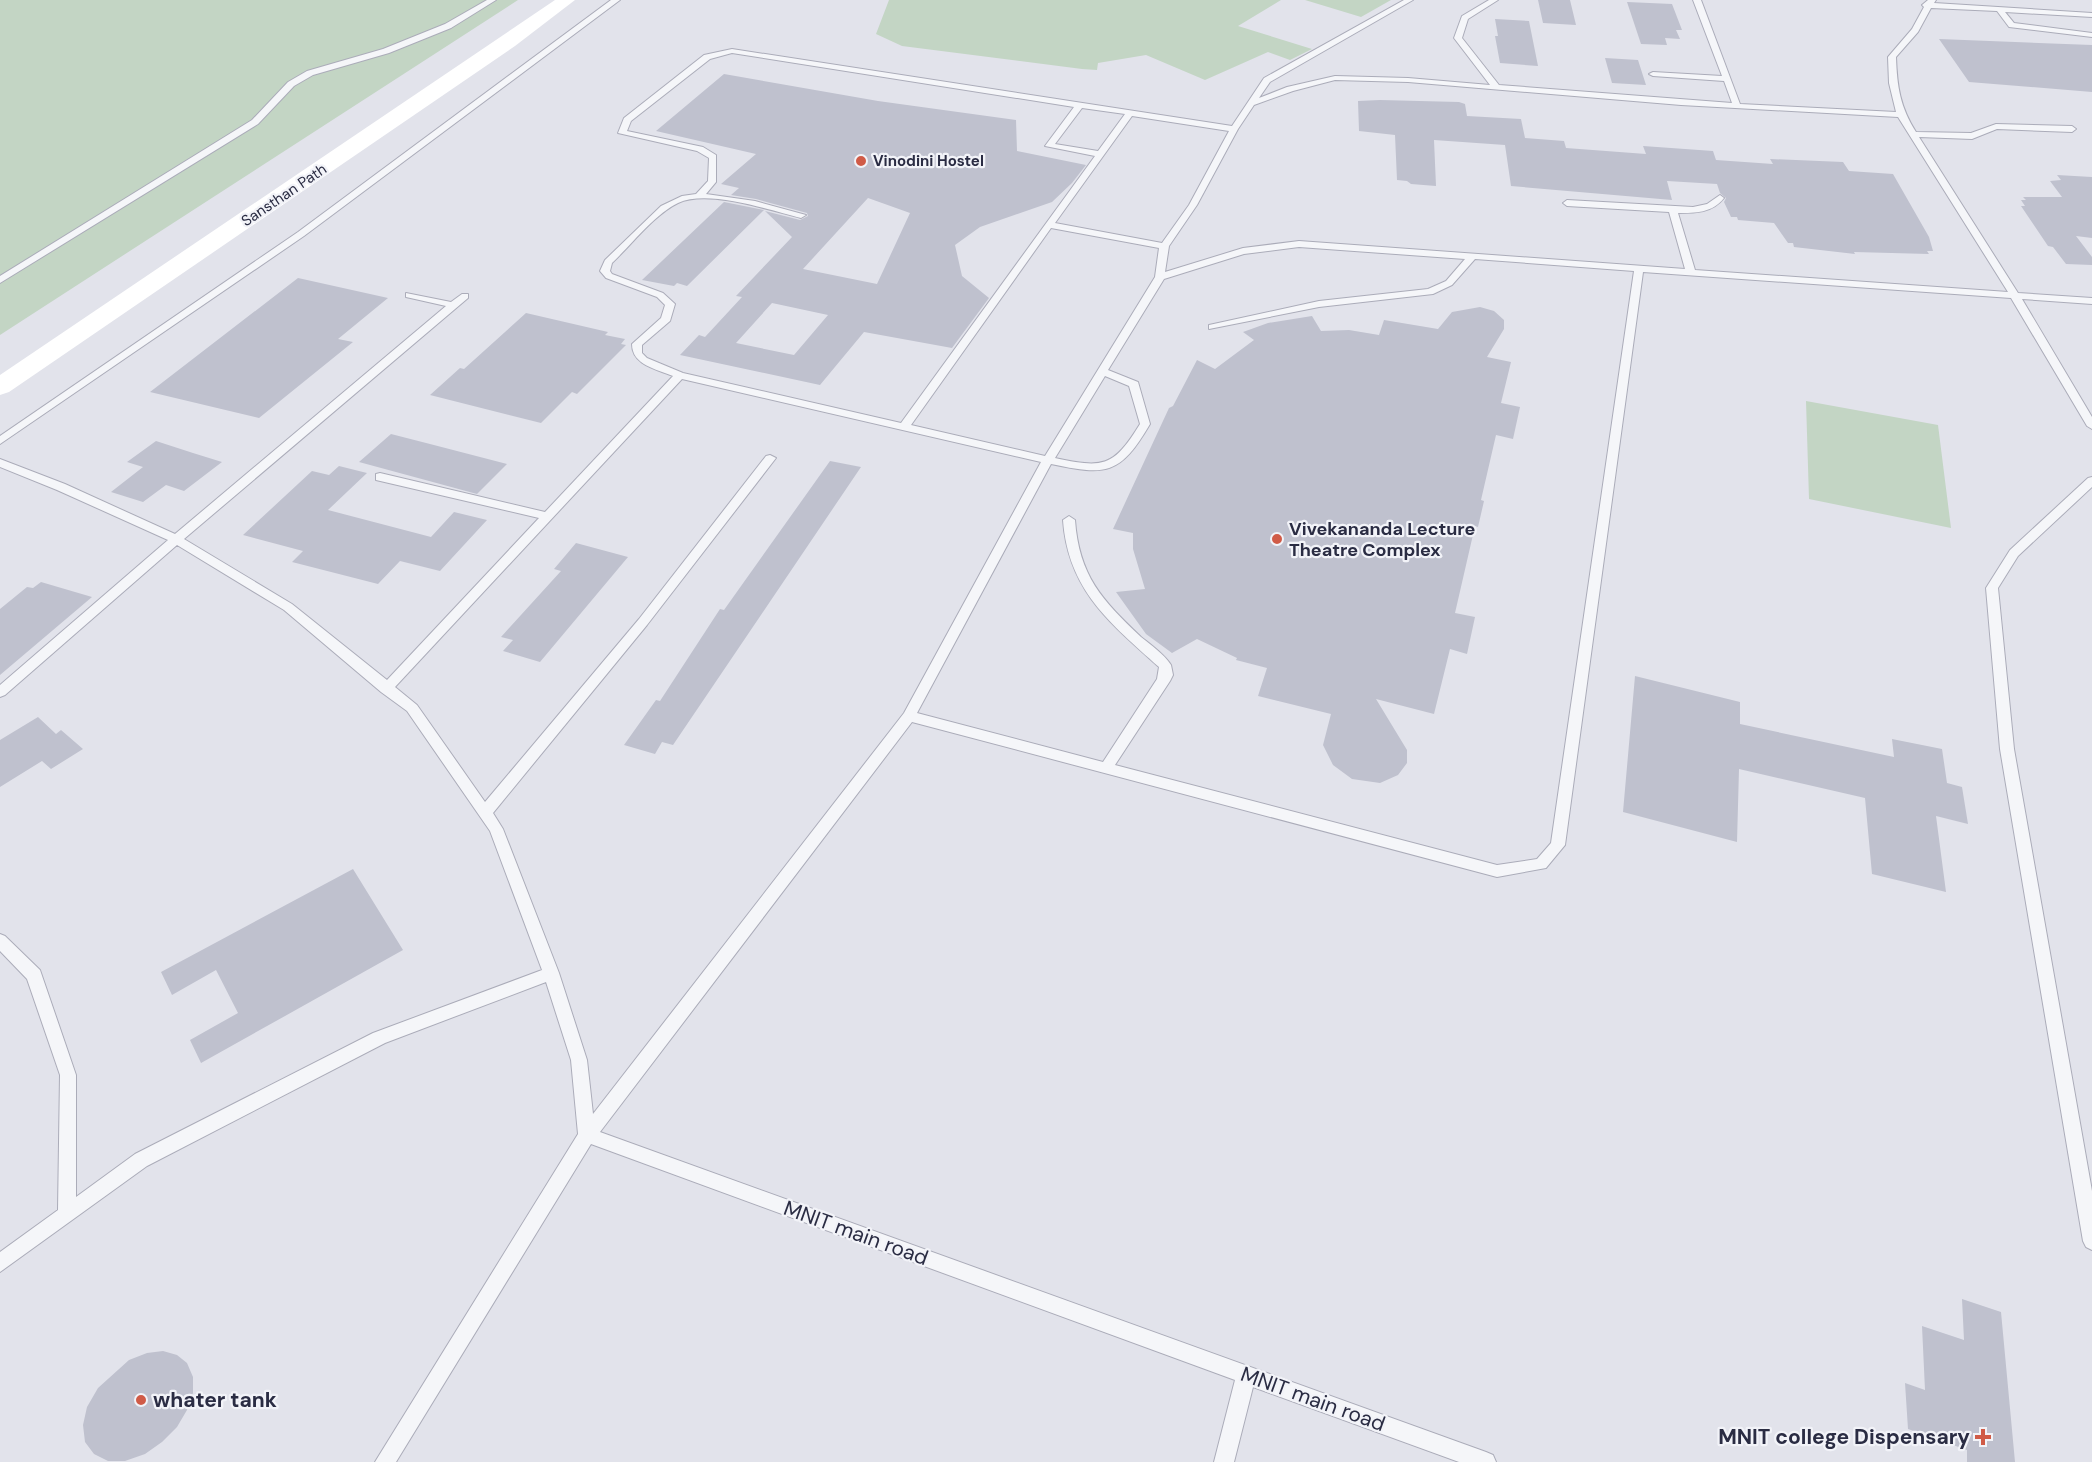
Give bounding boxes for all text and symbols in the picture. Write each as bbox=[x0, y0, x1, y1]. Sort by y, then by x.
place label: Vinodini Hostel bbox=[873, 151, 984, 171]
marker: Vinodini Hostel bbox=[854, 154, 868, 168]
street label: Sansthan Path bbox=[237, 159, 331, 231]
place label: Vivekananda Lecture Theatre Complex bbox=[1289, 517, 1476, 562]
marker: Vivekananda Lecture Theatre Complex bbox=[1270, 532, 1284, 546]
street label: MNIT main road bbox=[780, 1194, 932, 1272]
street label: MNIT main road bbox=[1237, 1360, 1389, 1438]
place label: whater tank bbox=[153, 1386, 277, 1414]
marker: whater tank bbox=[134, 1393, 148, 1407]
place label: MNIT college Dispensary bbox=[1718, 1423, 1970, 1451]
marker: MNIT college Dispensary bbox=[1974, 1428, 1992, 1446]

